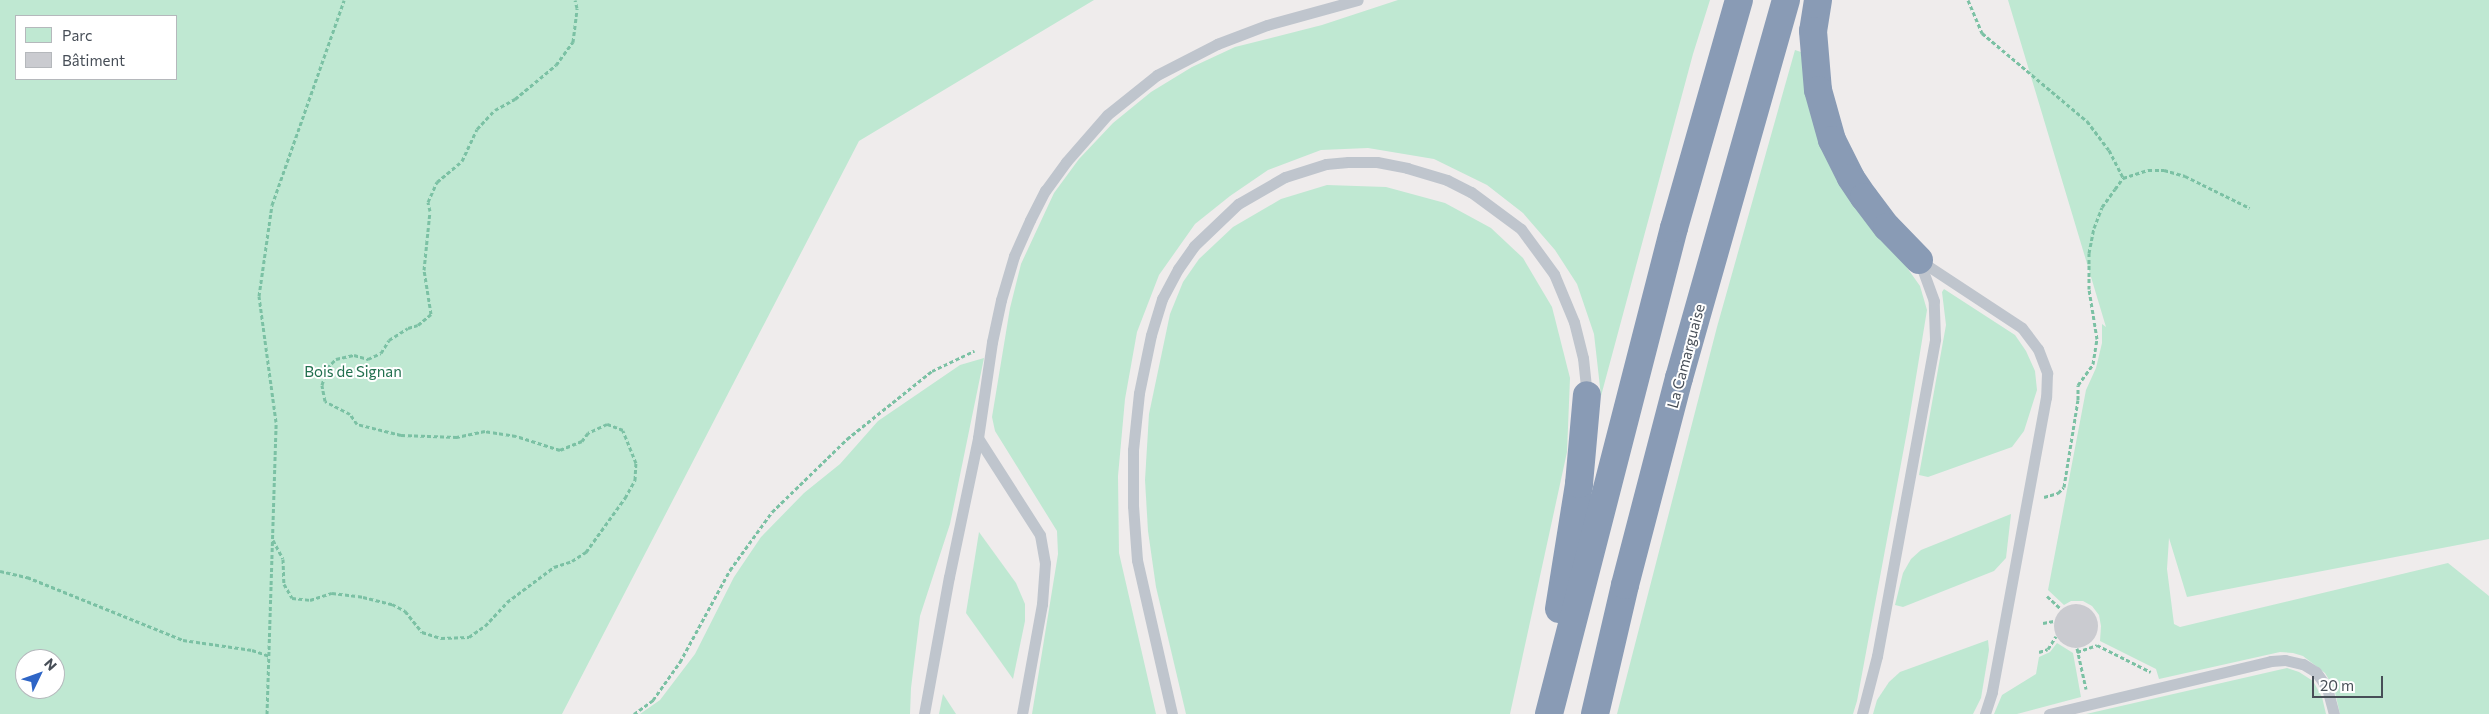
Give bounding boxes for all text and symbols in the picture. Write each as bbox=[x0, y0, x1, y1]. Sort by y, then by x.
legend bbox=[15, 15, 178, 80]
text: Parc bbox=[62, 26, 92, 44]
text: Bâtiment bbox=[62, 51, 125, 69]
street label: La Camarguaise bbox=[1663, 302, 1709, 410]
park label: Bois de Signan bbox=[304, 363, 402, 381]
north arrow bbox=[15, 649, 65, 699]
text: N bbox=[41, 655, 61, 674]
scale bar bbox=[2314, 666, 2385, 698]
text: 20 m bbox=[2320, 676, 2354, 694]

